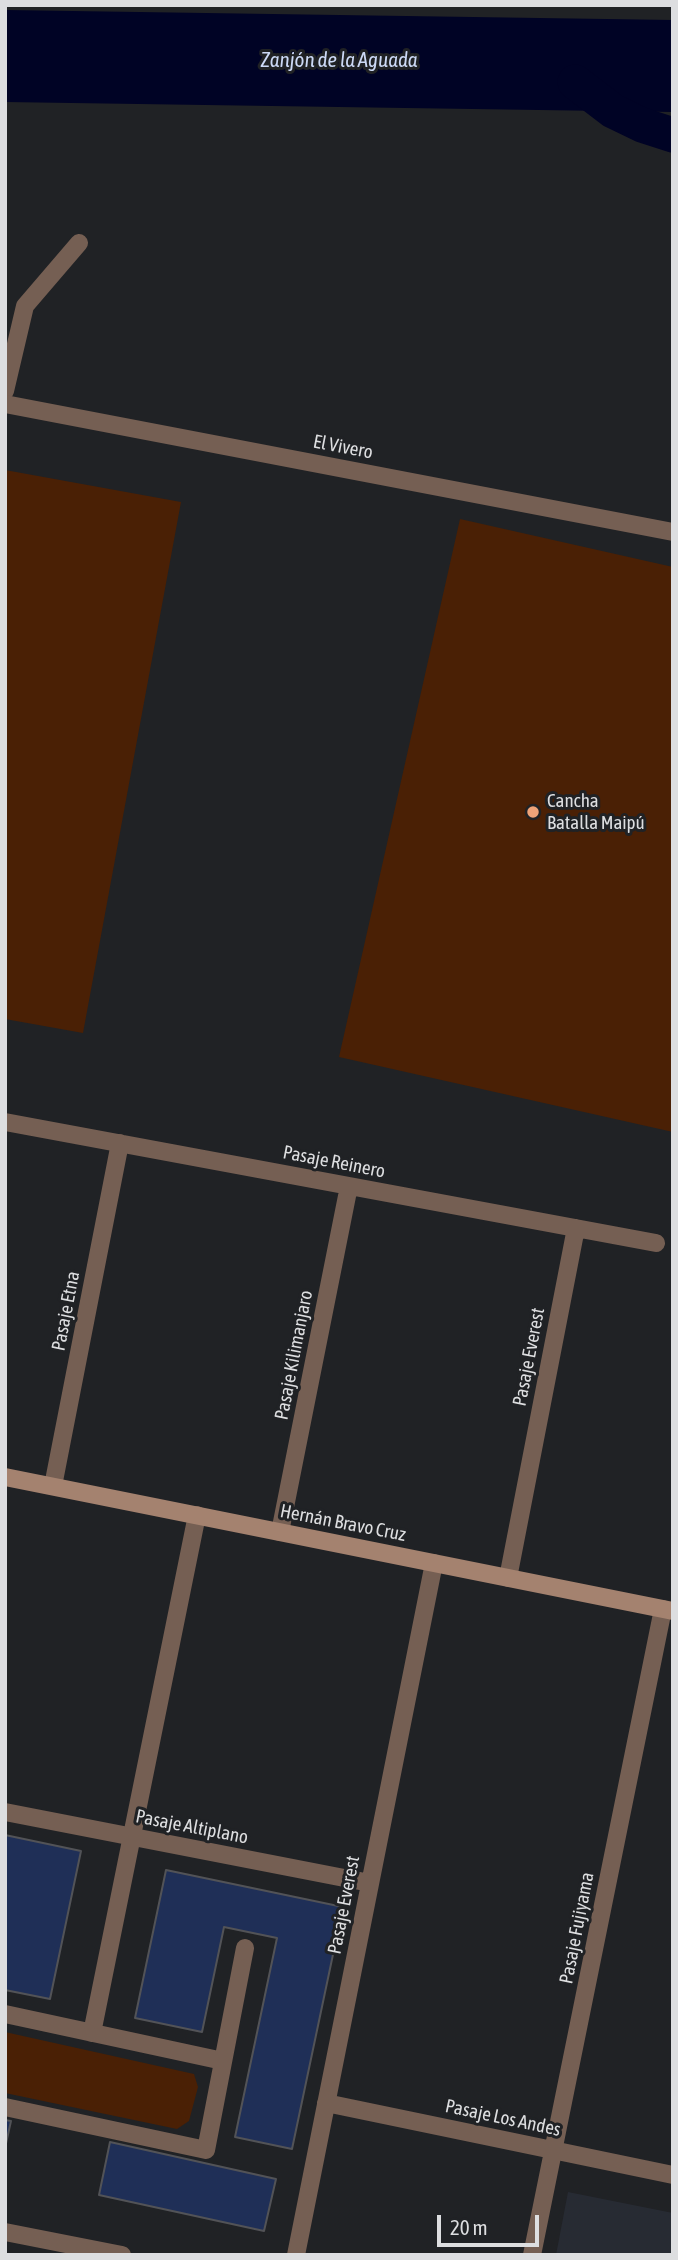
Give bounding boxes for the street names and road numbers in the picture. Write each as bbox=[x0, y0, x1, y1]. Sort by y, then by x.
street label: El Vivero bbox=[311, 430, 375, 464]
street label: Pasaje Reinero bbox=[281, 1141, 387, 1183]
street label: Pasaje Etna bbox=[47, 1269, 85, 1353]
street label: Pasaje Kilimanjaro bbox=[270, 1288, 318, 1422]
street label: Pasaje Everest bbox=[508, 1306, 550, 1408]
street label: Hernán Bravo Cruz bbox=[278, 1500, 408, 1546]
street label: Pasaje Altiplano bbox=[134, 1805, 250, 1849]
street label: Pasaje Everest bbox=[323, 1854, 365, 1956]
street label: Pasaje Fujiyama bbox=[555, 1870, 599, 1986]
street label: Pasaje Los Andes bbox=[443, 2095, 563, 2141]

